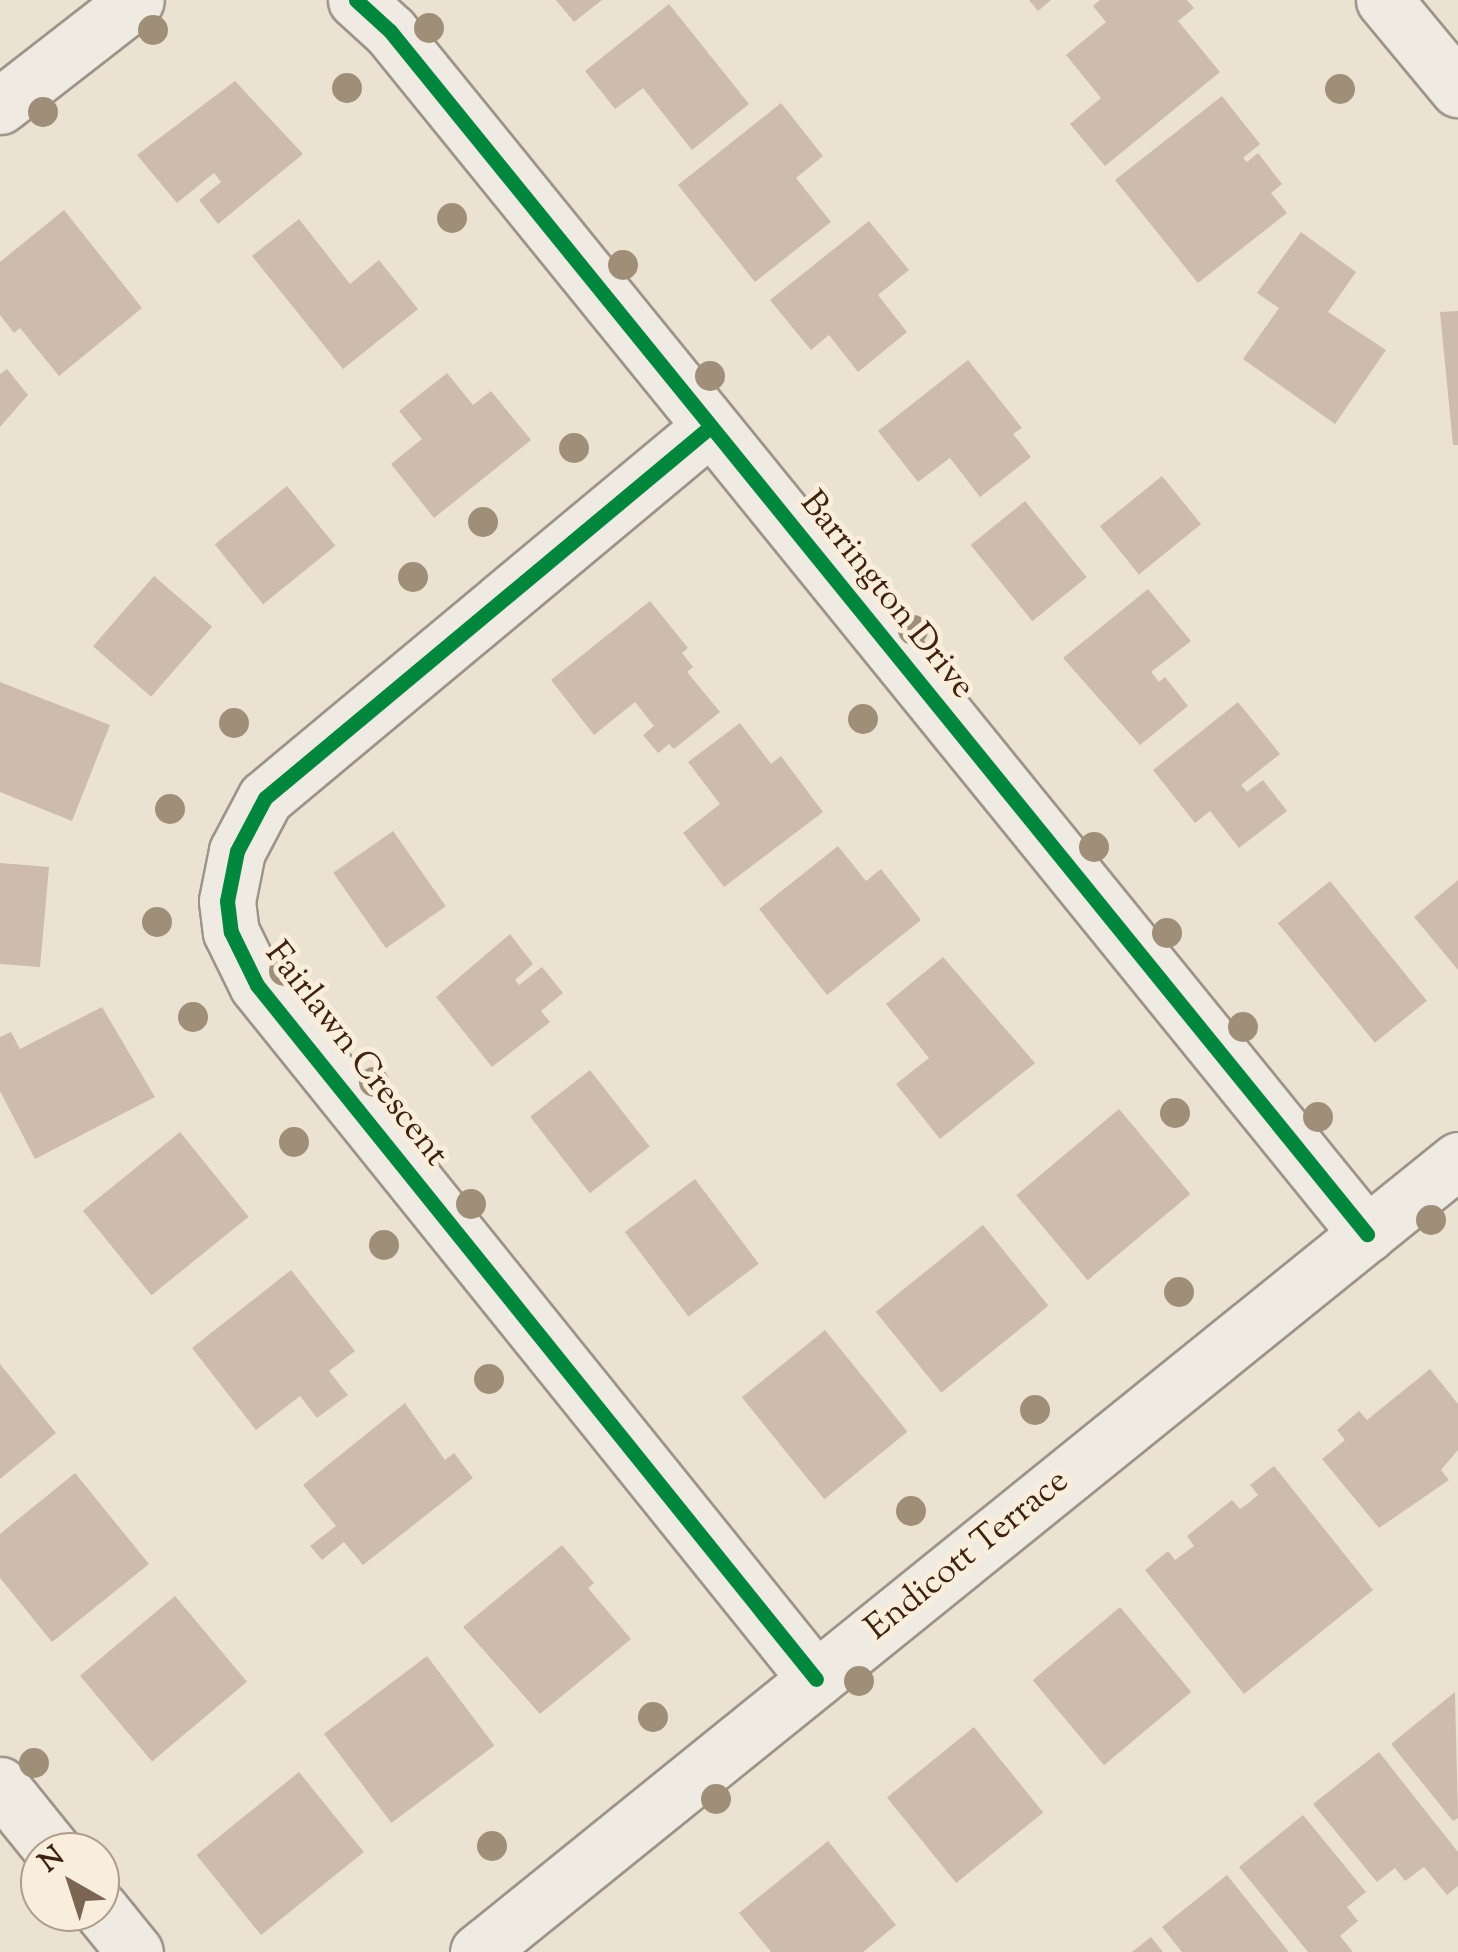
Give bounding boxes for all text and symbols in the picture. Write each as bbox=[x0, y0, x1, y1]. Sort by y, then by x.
street label: Barrington Drive bbox=[790, 484, 982, 708]
street label: Fairlawn Crescent bbox=[254, 935, 456, 1175]
street label: Endicott Terrace bbox=[858, 1461, 1078, 1651]
north arrow bbox=[20, 1832, 120, 1932]
text: N bbox=[31, 1838, 74, 1883]

